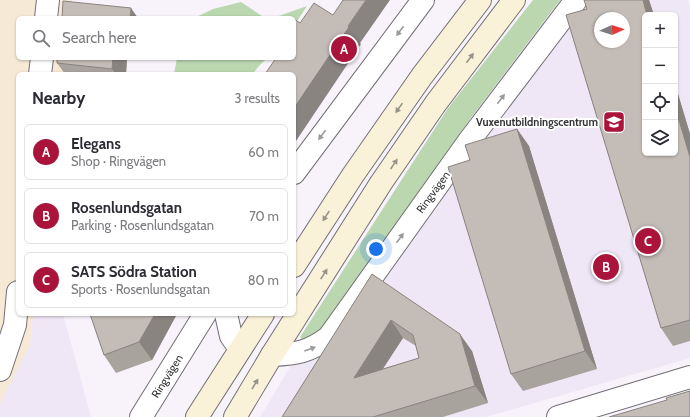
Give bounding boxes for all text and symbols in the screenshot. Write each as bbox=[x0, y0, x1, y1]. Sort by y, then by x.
north arrow bbox=[594, 12, 630, 48]
map controls bbox=[642, 12, 678, 156]
button: + bbox=[642, 12, 678, 48]
search box bbox=[16, 16, 296, 60]
one-way arrow bbox=[396, 26, 404, 37]
icon: search bbox=[30, 27, 52, 49]
text: Search here bbox=[62, 29, 137, 47]
pin: A bbox=[331, 34, 357, 64]
button: − bbox=[642, 48, 678, 84]
one-way arrow bbox=[466, 53, 474, 64]
button: locate bbox=[642, 84, 678, 120]
text: Nearby bbox=[32, 88, 85, 108]
text: 3 results bbox=[234, 90, 280, 106]
one-way arrow bbox=[497, 94, 505, 105]
one-way arrow bbox=[395, 103, 403, 114]
school or university icon: Vuxenutbildningscentrum bbox=[601, 109, 627, 135]
place label: Vuxenutbildningscentrum bbox=[476, 115, 598, 129]
button: layers bbox=[642, 120, 678, 156]
one-way arrow bbox=[318, 130, 326, 141]
text: Elegans bbox=[71, 135, 121, 153]
text: A bbox=[42, 144, 50, 160]
text: 60 m bbox=[248, 144, 279, 160]
text: Shop · Ringvägen bbox=[71, 153, 166, 169]
one-way arrow bbox=[390, 159, 398, 169]
street label: Ringvägen bbox=[413, 168, 453, 216]
text: Rosenlundsgatan bbox=[71, 199, 182, 217]
text: B bbox=[42, 208, 50, 224]
text: 70 m bbox=[249, 208, 279, 224]
one-way arrow bbox=[322, 211, 330, 221]
text: Parking · Rosenlundsgatan bbox=[71, 217, 214, 233]
pin: C bbox=[635, 226, 661, 256]
one-way arrow bbox=[396, 233, 404, 244]
your location bbox=[366, 239, 386, 259]
pin: B bbox=[593, 252, 619, 282]
text: SATS Södra Station bbox=[71, 263, 197, 281]
one-way arrow bbox=[320, 269, 328, 279]
text: C bbox=[42, 272, 50, 288]
text: 80 m bbox=[248, 272, 279, 288]
text: Sports · Rosenlundsgatan bbox=[71, 281, 210, 297]
one-way arrow bbox=[304, 345, 316, 351]
street label: Ringvägen bbox=[148, 352, 186, 400]
one-way arrow bbox=[251, 378, 258, 390]

